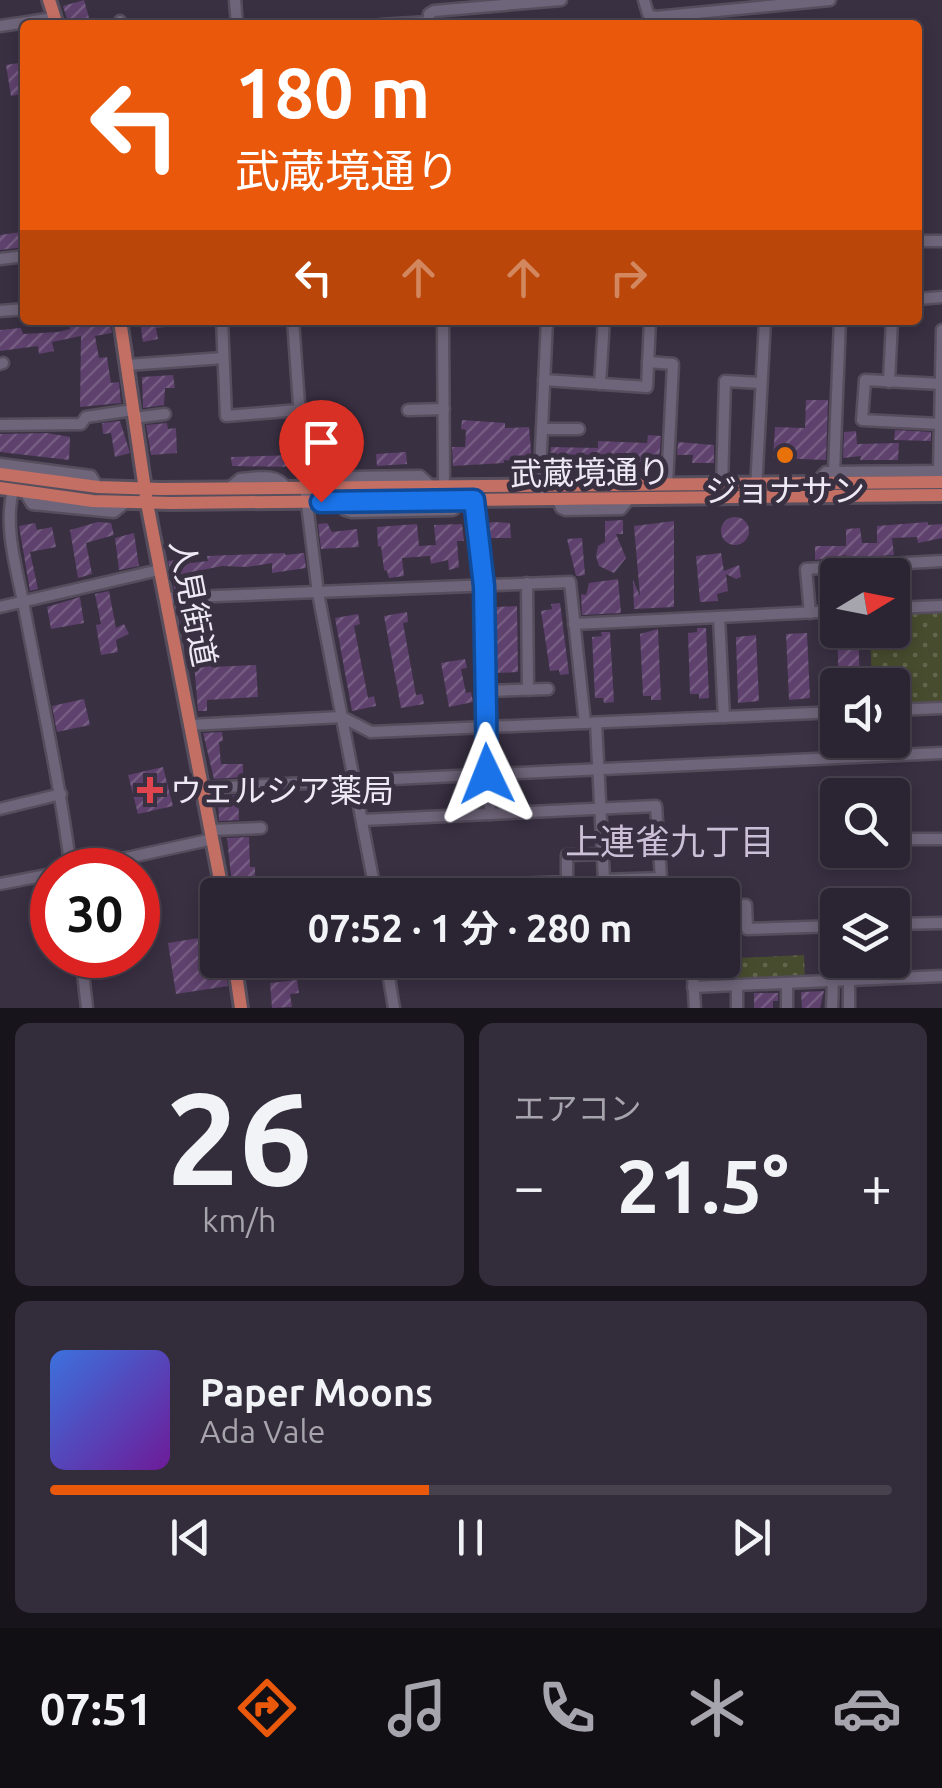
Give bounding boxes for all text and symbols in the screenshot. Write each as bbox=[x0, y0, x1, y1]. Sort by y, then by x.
text: 180 m bbox=[235, 53, 430, 131]
icon: left bbox=[70, 60, 200, 190]
text: 武蔵境通り bbox=[235, 145, 460, 196]
icon: left bbox=[286, 250, 341, 305]
icon: ahead bbox=[391, 250, 446, 305]
icon: ahead bbox=[496, 250, 551, 305]
icon: right bbox=[601, 250, 656, 305]
pin bbox=[279, 400, 364, 503]
icon: arrive bbox=[294, 415, 349, 470]
marker: ジョナサン bbox=[774, 444, 796, 466]
street label: 武蔵境通り bbox=[510, 453, 670, 491]
place label: ジョナサン bbox=[705, 472, 865, 508]
street label: 人見街道 bbox=[164, 537, 224, 669]
north arrow bbox=[820, 558, 910, 648]
map controls bbox=[820, 558, 910, 978]
button: sound bbox=[820, 668, 910, 758]
position arrow bbox=[435, 722, 539, 826]
place label: ウェルシア薬局 bbox=[170, 772, 394, 808]
button: search bbox=[820, 778, 910, 868]
marker: ウェルシア薬局 bbox=[139, 779, 161, 801]
district label: 上連雀九丁目 bbox=[565, 821, 775, 861]
speed limit sign: 30 bbox=[30, 848, 160, 978]
button: layers bbox=[820, 888, 910, 978]
text: 07:52 · 1 分 · 280 m bbox=[308, 907, 632, 949]
text: 26 bbox=[166, 1064, 313, 1210]
text: エアコン bbox=[514, 1090, 642, 1126]
text: 21.5° bbox=[617, 1143, 789, 1227]
text: − bbox=[514, 1155, 545, 1216]
text: + bbox=[861, 1155, 892, 1216]
text: km/h bbox=[202, 1202, 276, 1238]
text: Paper Moons bbox=[200, 1371, 433, 1413]
text: Ada Vale bbox=[200, 1413, 326, 1449]
icon: previous bbox=[163, 1510, 218, 1565]
icon: pause bbox=[443, 1510, 498, 1565]
icon: next bbox=[724, 1510, 779, 1565]
icon: directions bbox=[232, 1673, 302, 1743]
icon: music bbox=[382, 1673, 452, 1743]
icon: phone bbox=[532, 1673, 602, 1743]
icon: climate bbox=[682, 1673, 752, 1743]
icon: car bbox=[832, 1673, 902, 1743]
text: 07:51 bbox=[40, 1683, 153, 1734]

